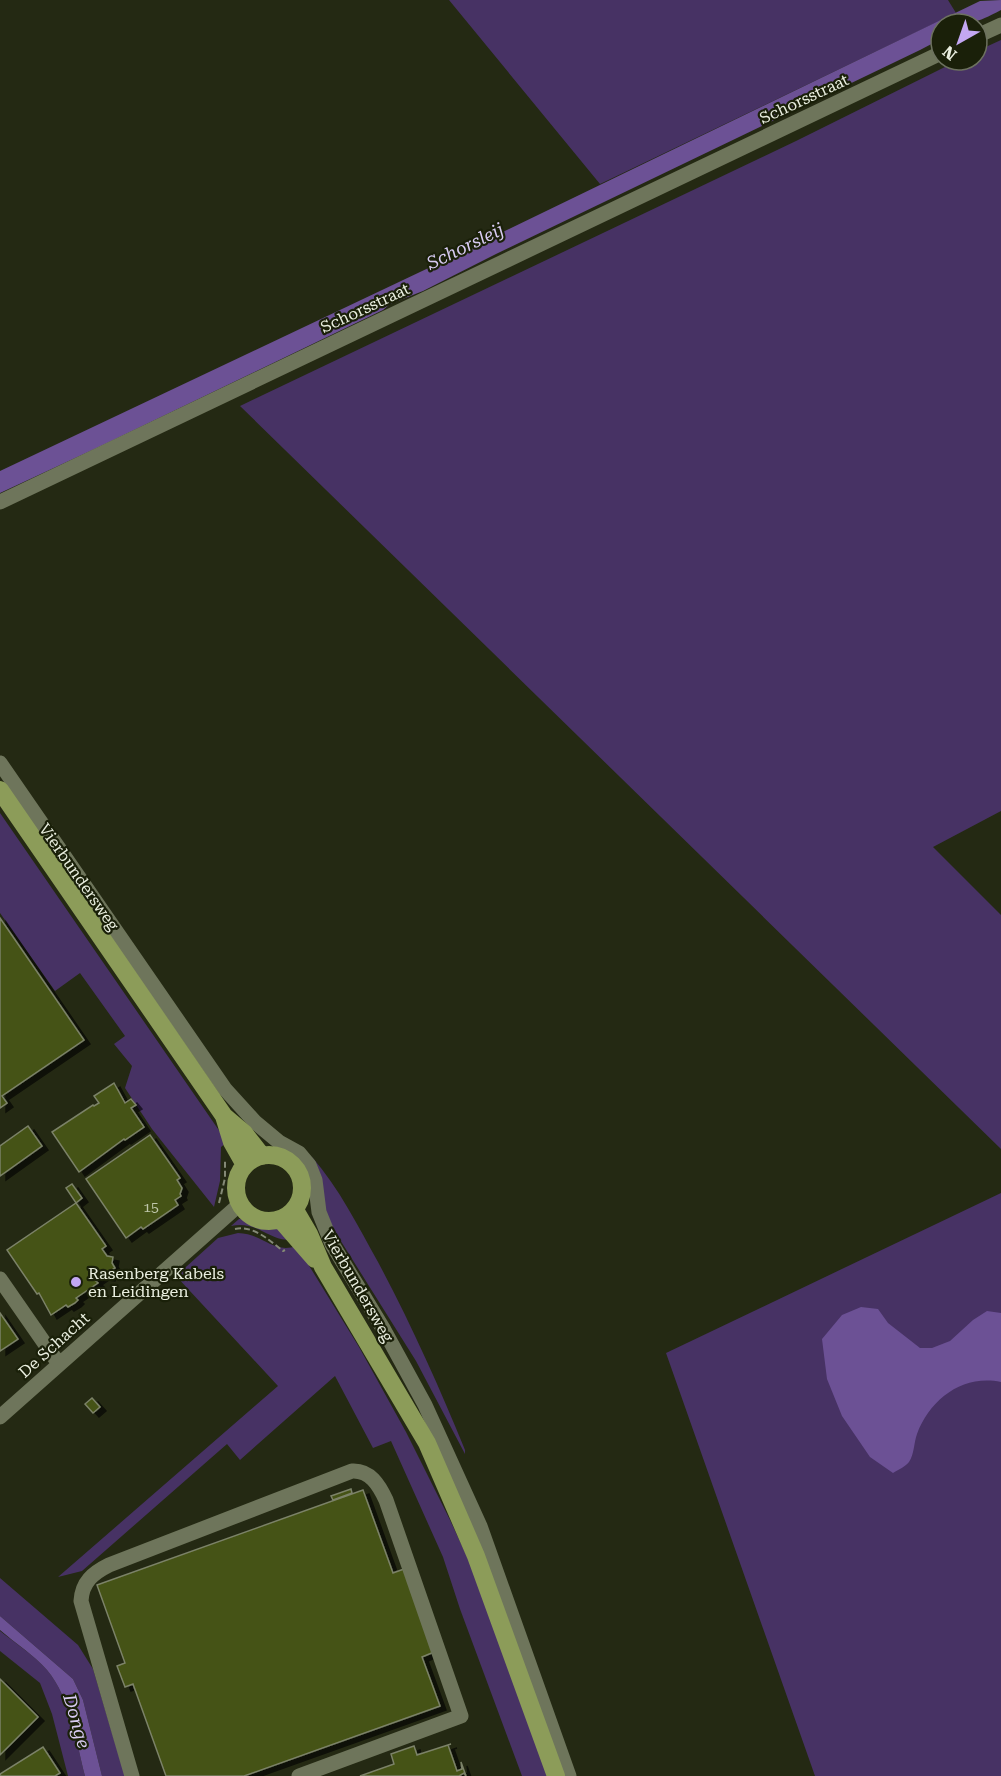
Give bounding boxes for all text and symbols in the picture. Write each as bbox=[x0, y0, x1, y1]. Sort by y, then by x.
north arrow bbox=[929, 12, 989, 72]
text: N bbox=[939, 42, 961, 64]
street label: Schorsstraat bbox=[756, 70, 852, 128]
water label: Schorsleij bbox=[422, 218, 507, 274]
street label: Schorsstraat bbox=[317, 279, 413, 337]
street label: Vierbundersweg bbox=[35, 820, 123, 935]
house number: 15 bbox=[143, 1199, 159, 1215]
street label: Vierbundersweg bbox=[318, 1227, 398, 1346]
place label: Rasenberg Kabels en Leidingen bbox=[88, 1264, 225, 1301]
marker: Rasenberg Kabels en Leidingen bbox=[69, 1275, 83, 1289]
street label: De Schacht bbox=[15, 1308, 93, 1382]
water label: Donge bbox=[59, 1691, 95, 1751]

